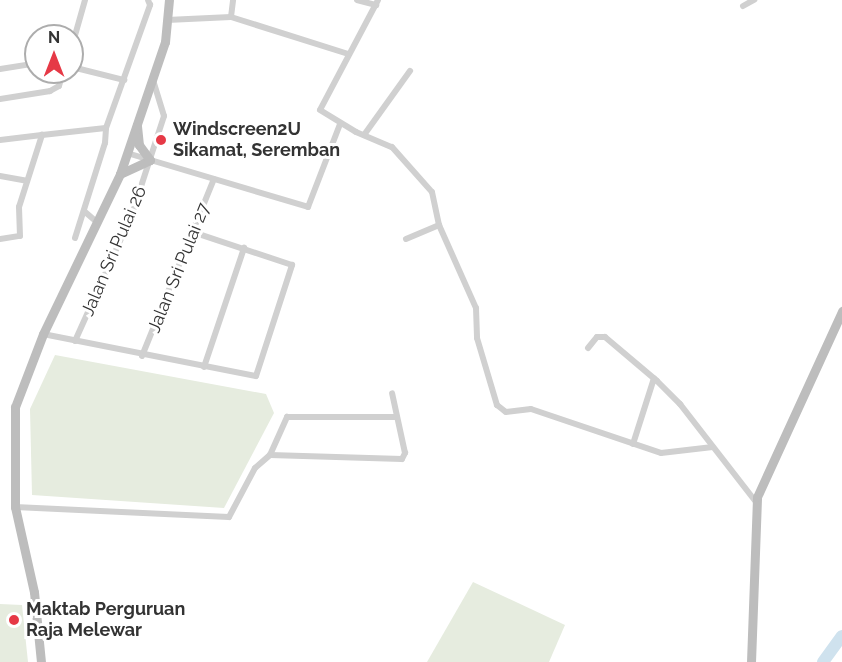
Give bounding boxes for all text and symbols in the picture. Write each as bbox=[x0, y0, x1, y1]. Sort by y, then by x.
north arrow bbox=[24, 24, 84, 84]
text: N bbox=[48, 28, 60, 47]
place label: Windscreen2U Sikamat, Seremban bbox=[173, 119, 340, 162]
marker: Windscreen2U Sikamat, Seremban bbox=[154, 133, 168, 147]
street label: Jalan Sri Pulai 26 bbox=[77, 183, 151, 319]
street label: Jalan Sri Pulai 27 bbox=[143, 200, 215, 336]
place label: Maktab Perguruan Raja Melewar bbox=[26, 599, 185, 642]
marker: Maktab Perguruan Raja Melewar bbox=[7, 613, 21, 627]

